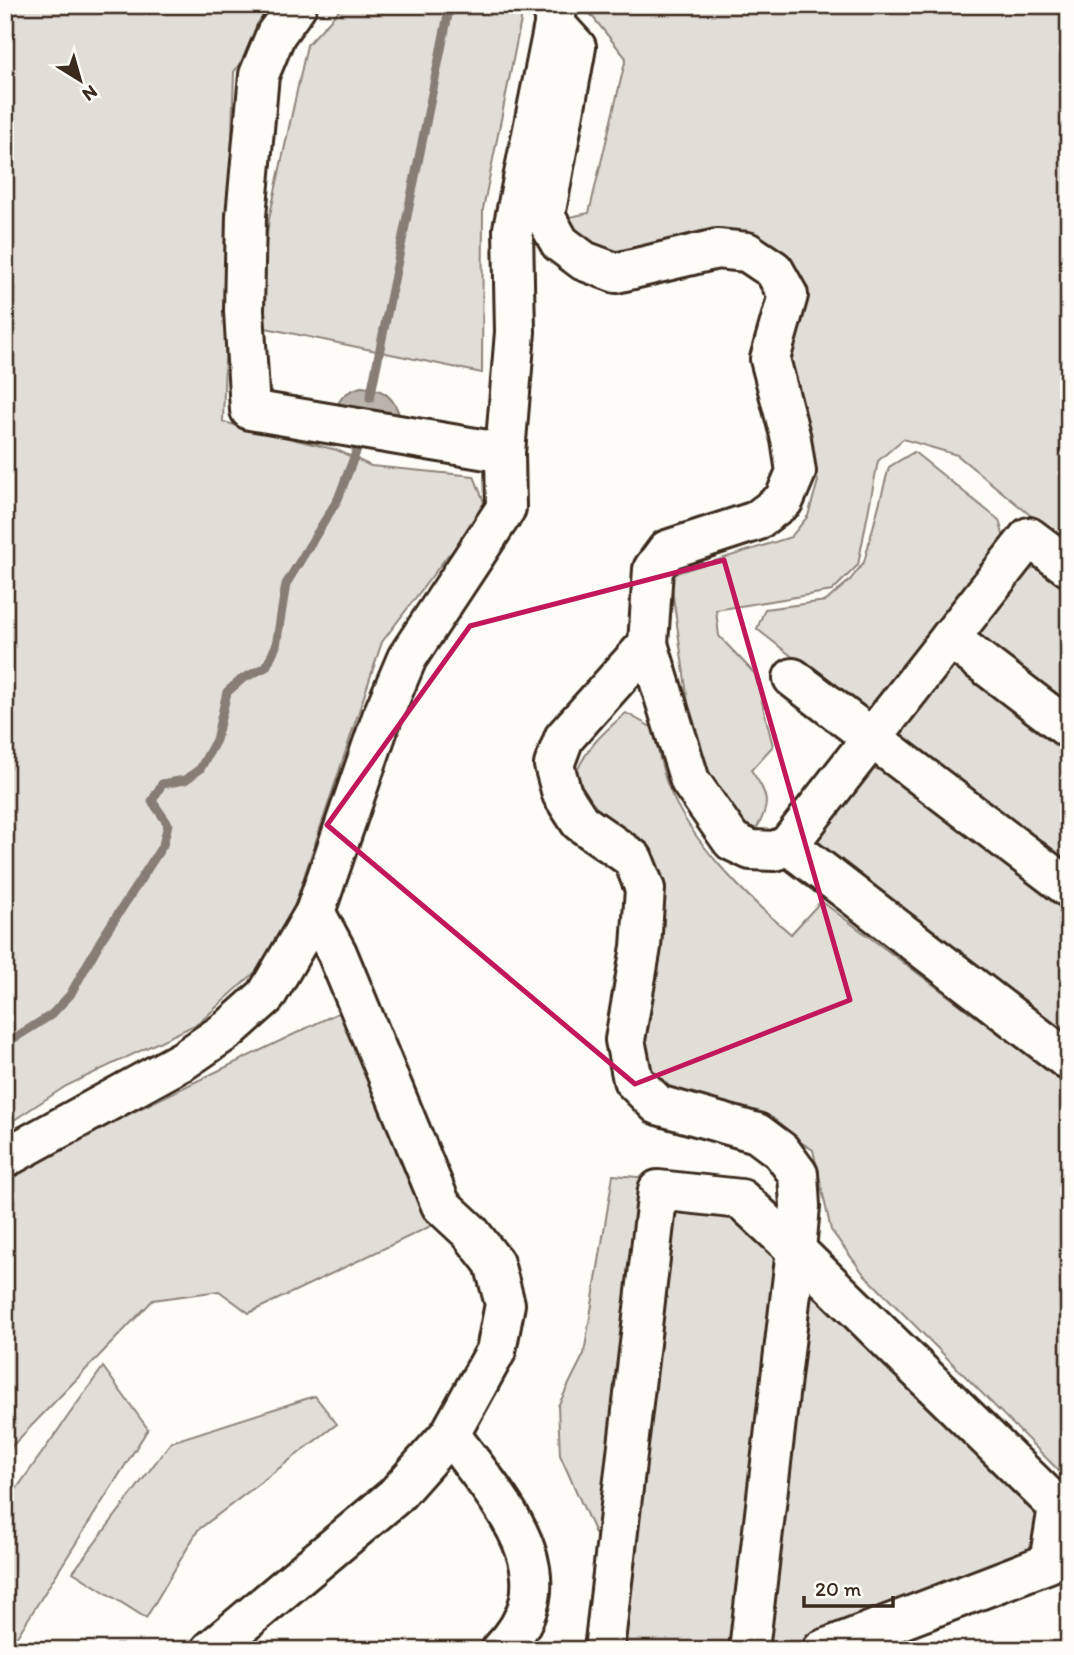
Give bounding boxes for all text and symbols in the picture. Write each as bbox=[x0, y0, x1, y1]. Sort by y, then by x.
north arrow bbox=[46, 46, 116, 116]
text: N bbox=[78, 80, 102, 106]
scale bar bbox=[804, 1564, 894, 1608]
text: 20 m bbox=[815, 1576, 862, 1601]

